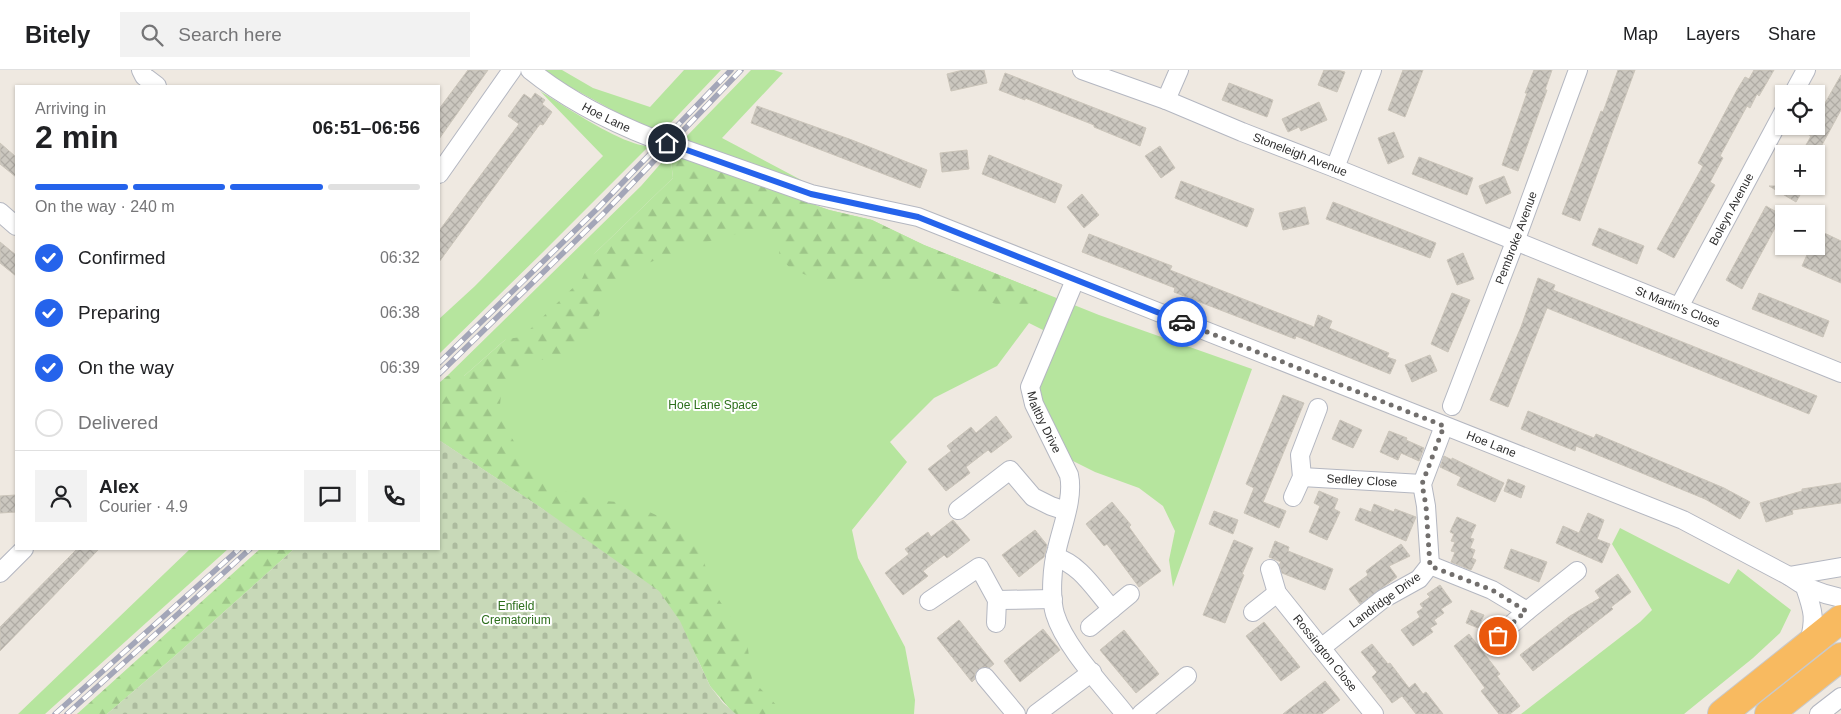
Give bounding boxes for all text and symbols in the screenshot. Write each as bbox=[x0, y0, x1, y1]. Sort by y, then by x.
search box bbox=[120, 12, 470, 57]
text: Bitely bbox=[25, 21, 90, 48]
icon: search bbox=[138, 21, 166, 49]
text: Search here bbox=[178, 24, 282, 45]
text: Map bbox=[1623, 24, 1658, 44]
text: Layers bbox=[1686, 24, 1740, 44]
text: Share bbox=[1768, 24, 1816, 44]
map controls bbox=[1775, 85, 1825, 255]
button: locate bbox=[1775, 85, 1825, 135]
text: Arriving in bbox=[35, 100, 106, 117]
street label: Hoe Lane bbox=[580, 100, 633, 135]
text: 06:51–06:56 bbox=[312, 117, 420, 138]
text: 2 min bbox=[35, 119, 119, 155]
pin bbox=[646, 122, 688, 164]
icon: home bbox=[653, 129, 681, 157]
street label: Stoneleigh Avenue bbox=[1251, 130, 1350, 179]
button: + bbox=[1775, 145, 1825, 195]
street label: Boleyn Avenue bbox=[1706, 170, 1757, 248]
street label: Pembroke Avenue bbox=[1492, 189, 1540, 286]
text: On the way · 240 m bbox=[35, 198, 175, 215]
button: − bbox=[1775, 205, 1825, 255]
icon: check bbox=[35, 244, 63, 272]
text: Confirmed bbox=[78, 247, 166, 268]
text: 06:32 bbox=[380, 249, 420, 266]
street label: St Martin's Close bbox=[1633, 283, 1722, 330]
courier bbox=[1157, 297, 1207, 347]
icon: check bbox=[35, 299, 63, 327]
text: Preparing bbox=[78, 302, 160, 323]
text: 06:38 bbox=[380, 304, 420, 321]
icon: car bbox=[1168, 308, 1196, 336]
icon: check bbox=[35, 354, 63, 382]
text: On the way bbox=[78, 357, 174, 378]
text: 06:39 bbox=[380, 359, 420, 376]
street label: Maltby Drive bbox=[1024, 390, 1064, 456]
park label: Hoe Lane Space bbox=[668, 398, 758, 412]
text: Delivered bbox=[78, 412, 158, 433]
street label: Hoe Lane bbox=[1465, 428, 1518, 460]
button: person bbox=[35, 470, 87, 522]
button: chat bbox=[304, 470, 356, 522]
button: phone bbox=[368, 470, 420, 522]
street label: Sedley Close bbox=[1326, 471, 1398, 490]
text: Alex bbox=[99, 476, 139, 497]
text: Courier · 4.9 bbox=[99, 498, 188, 515]
street label: Landridge Drive bbox=[1347, 569, 1424, 631]
park label: Enfield Crematorium bbox=[481, 599, 551, 627]
street label: Rossington Close bbox=[1290, 612, 1360, 694]
pin bbox=[1477, 615, 1519, 657]
icon: bag bbox=[1484, 622, 1512, 650]

